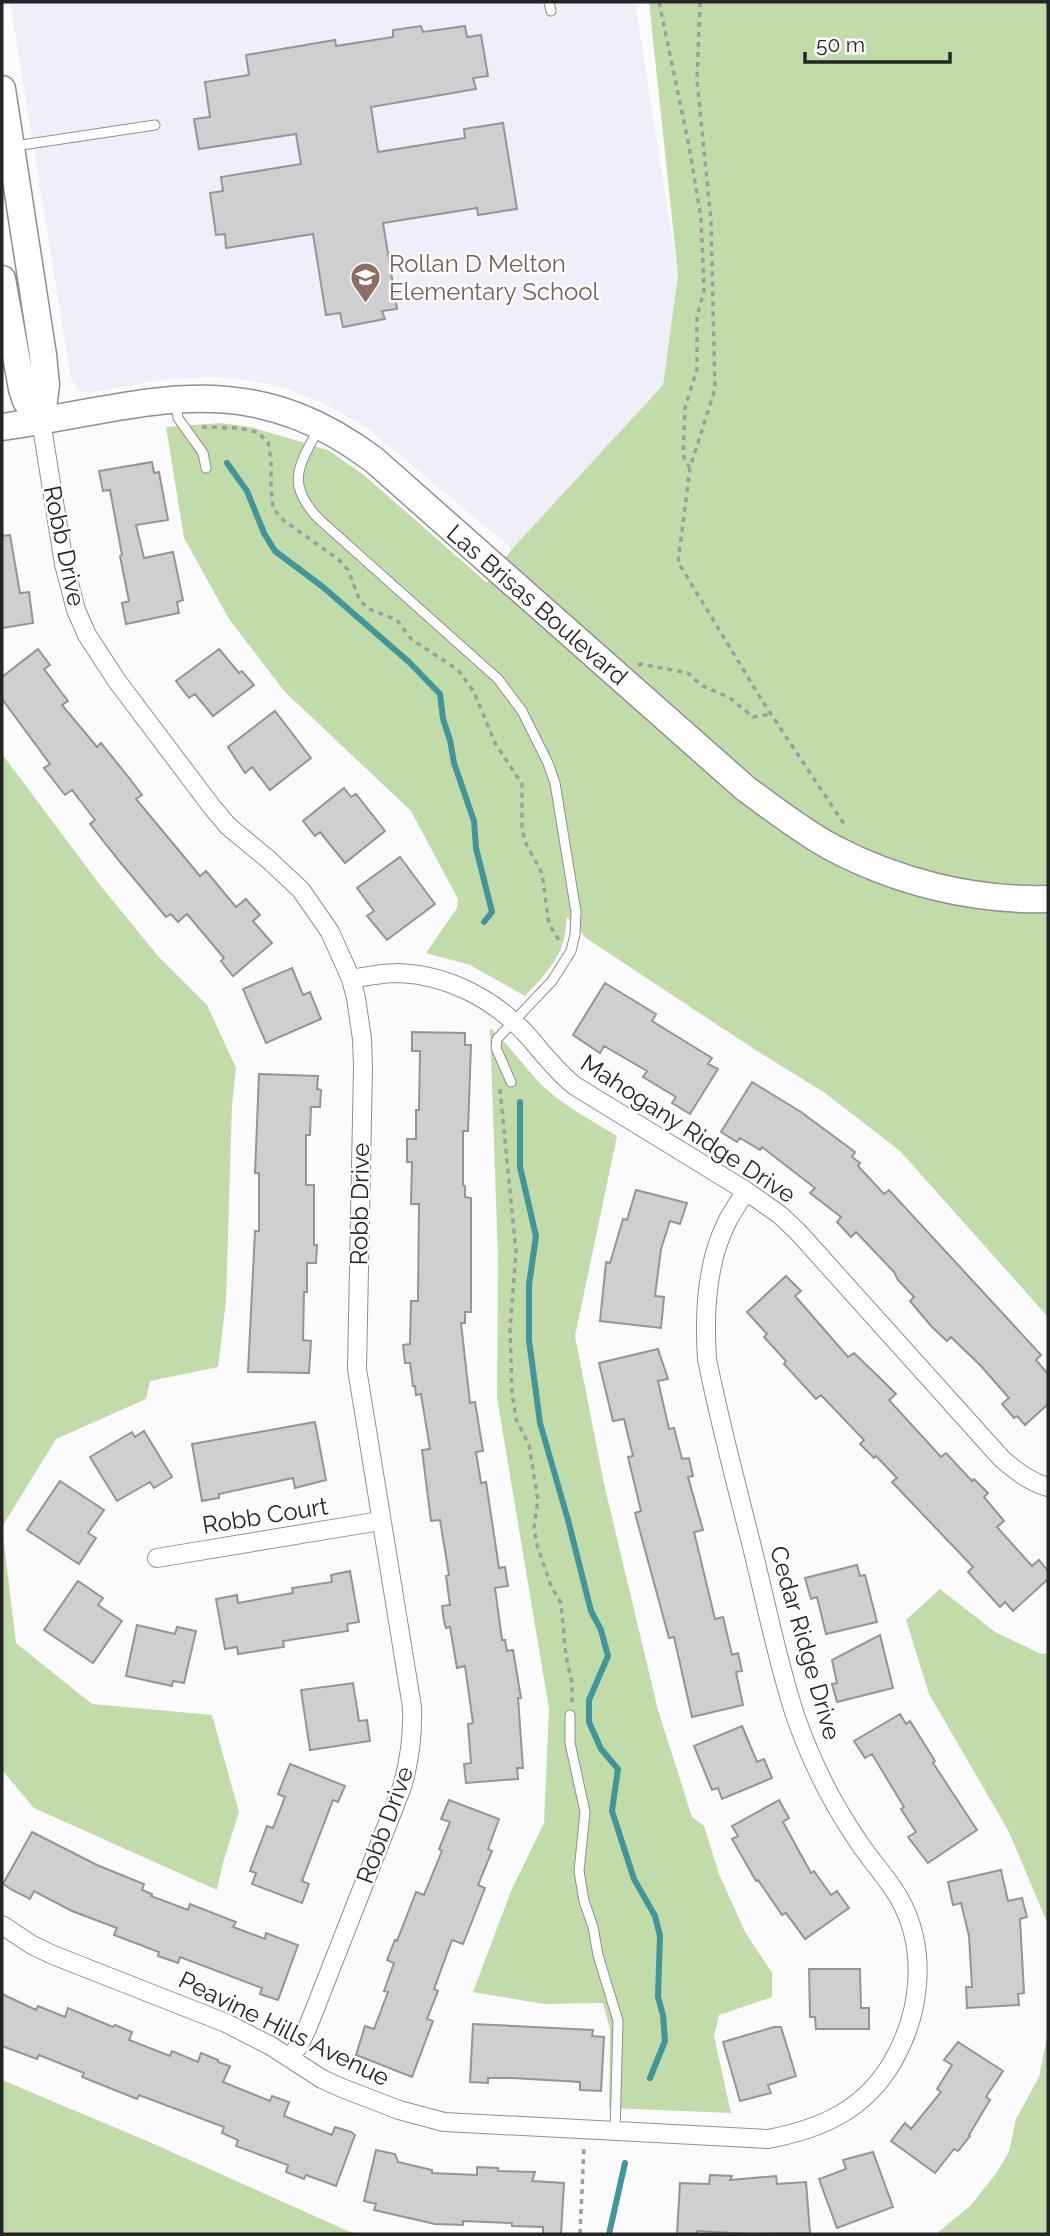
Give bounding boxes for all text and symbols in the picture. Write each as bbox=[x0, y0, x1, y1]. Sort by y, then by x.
scale bar bbox=[805, 21, 950, 65]
text: 50 m bbox=[816, 32, 865, 57]
place label: Rollan D Melton Elementary School bbox=[389, 249, 600, 306]
school or university icon: Rollan D Melton Elementary School bbox=[349, 261, 383, 305]
street label: Robb Drive bbox=[38, 483, 91, 609]
street label: Las Brisas Boulevard bbox=[441, 518, 634, 691]
street label: Mahogany Ridge Drive bbox=[575, 1048, 801, 1209]
street label: Robb Drive bbox=[344, 1142, 375, 1266]
street label: Robb Court bbox=[200, 1491, 330, 1540]
street label: Cedar Ridge Drive bbox=[764, 1542, 847, 1743]
street label: Robb Drive bbox=[350, 1762, 419, 1887]
street label: Peavine Hills Avenue bbox=[174, 1965, 394, 2092]

